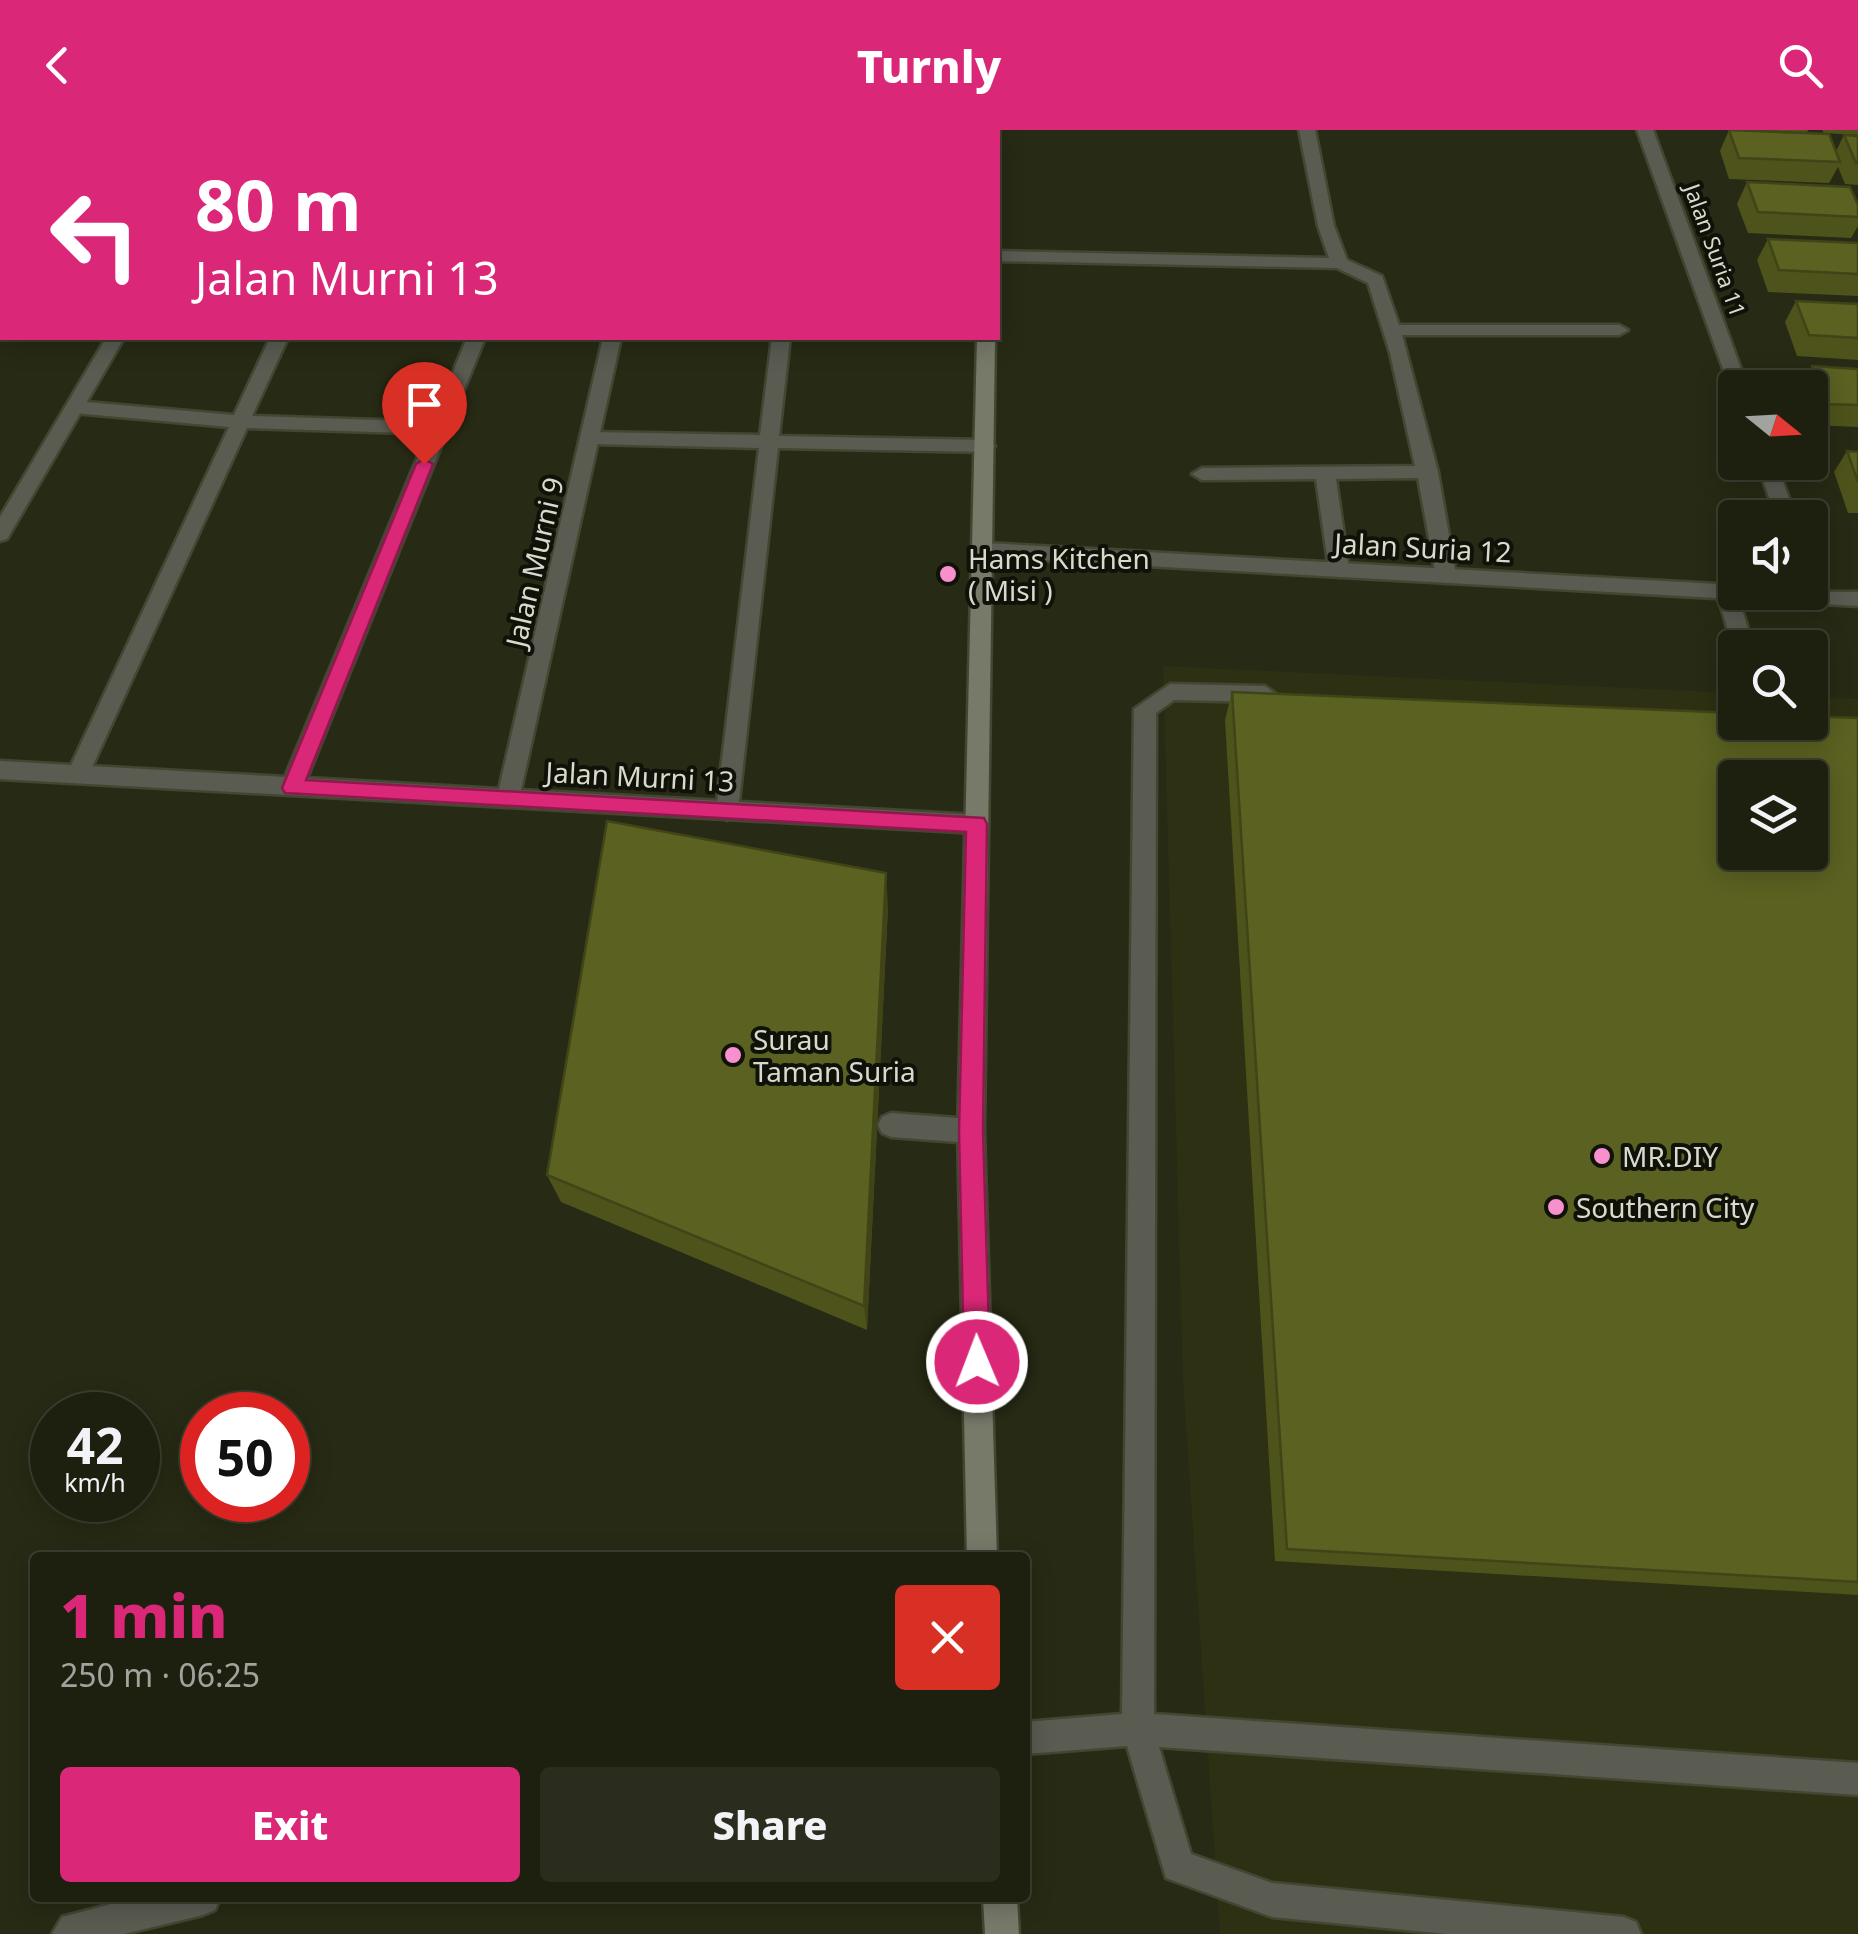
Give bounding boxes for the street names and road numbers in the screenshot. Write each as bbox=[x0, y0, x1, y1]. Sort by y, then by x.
street label: Jalan Suria 11 bbox=[1677, 178, 1754, 321]
street label: Jalan Murni 9 bbox=[495, 473, 572, 653]
street label: Jalan Suria 12 bbox=[1330, 523, 1513, 571]
street label: Jalan Murni 13 bbox=[542, 752, 735, 800]

